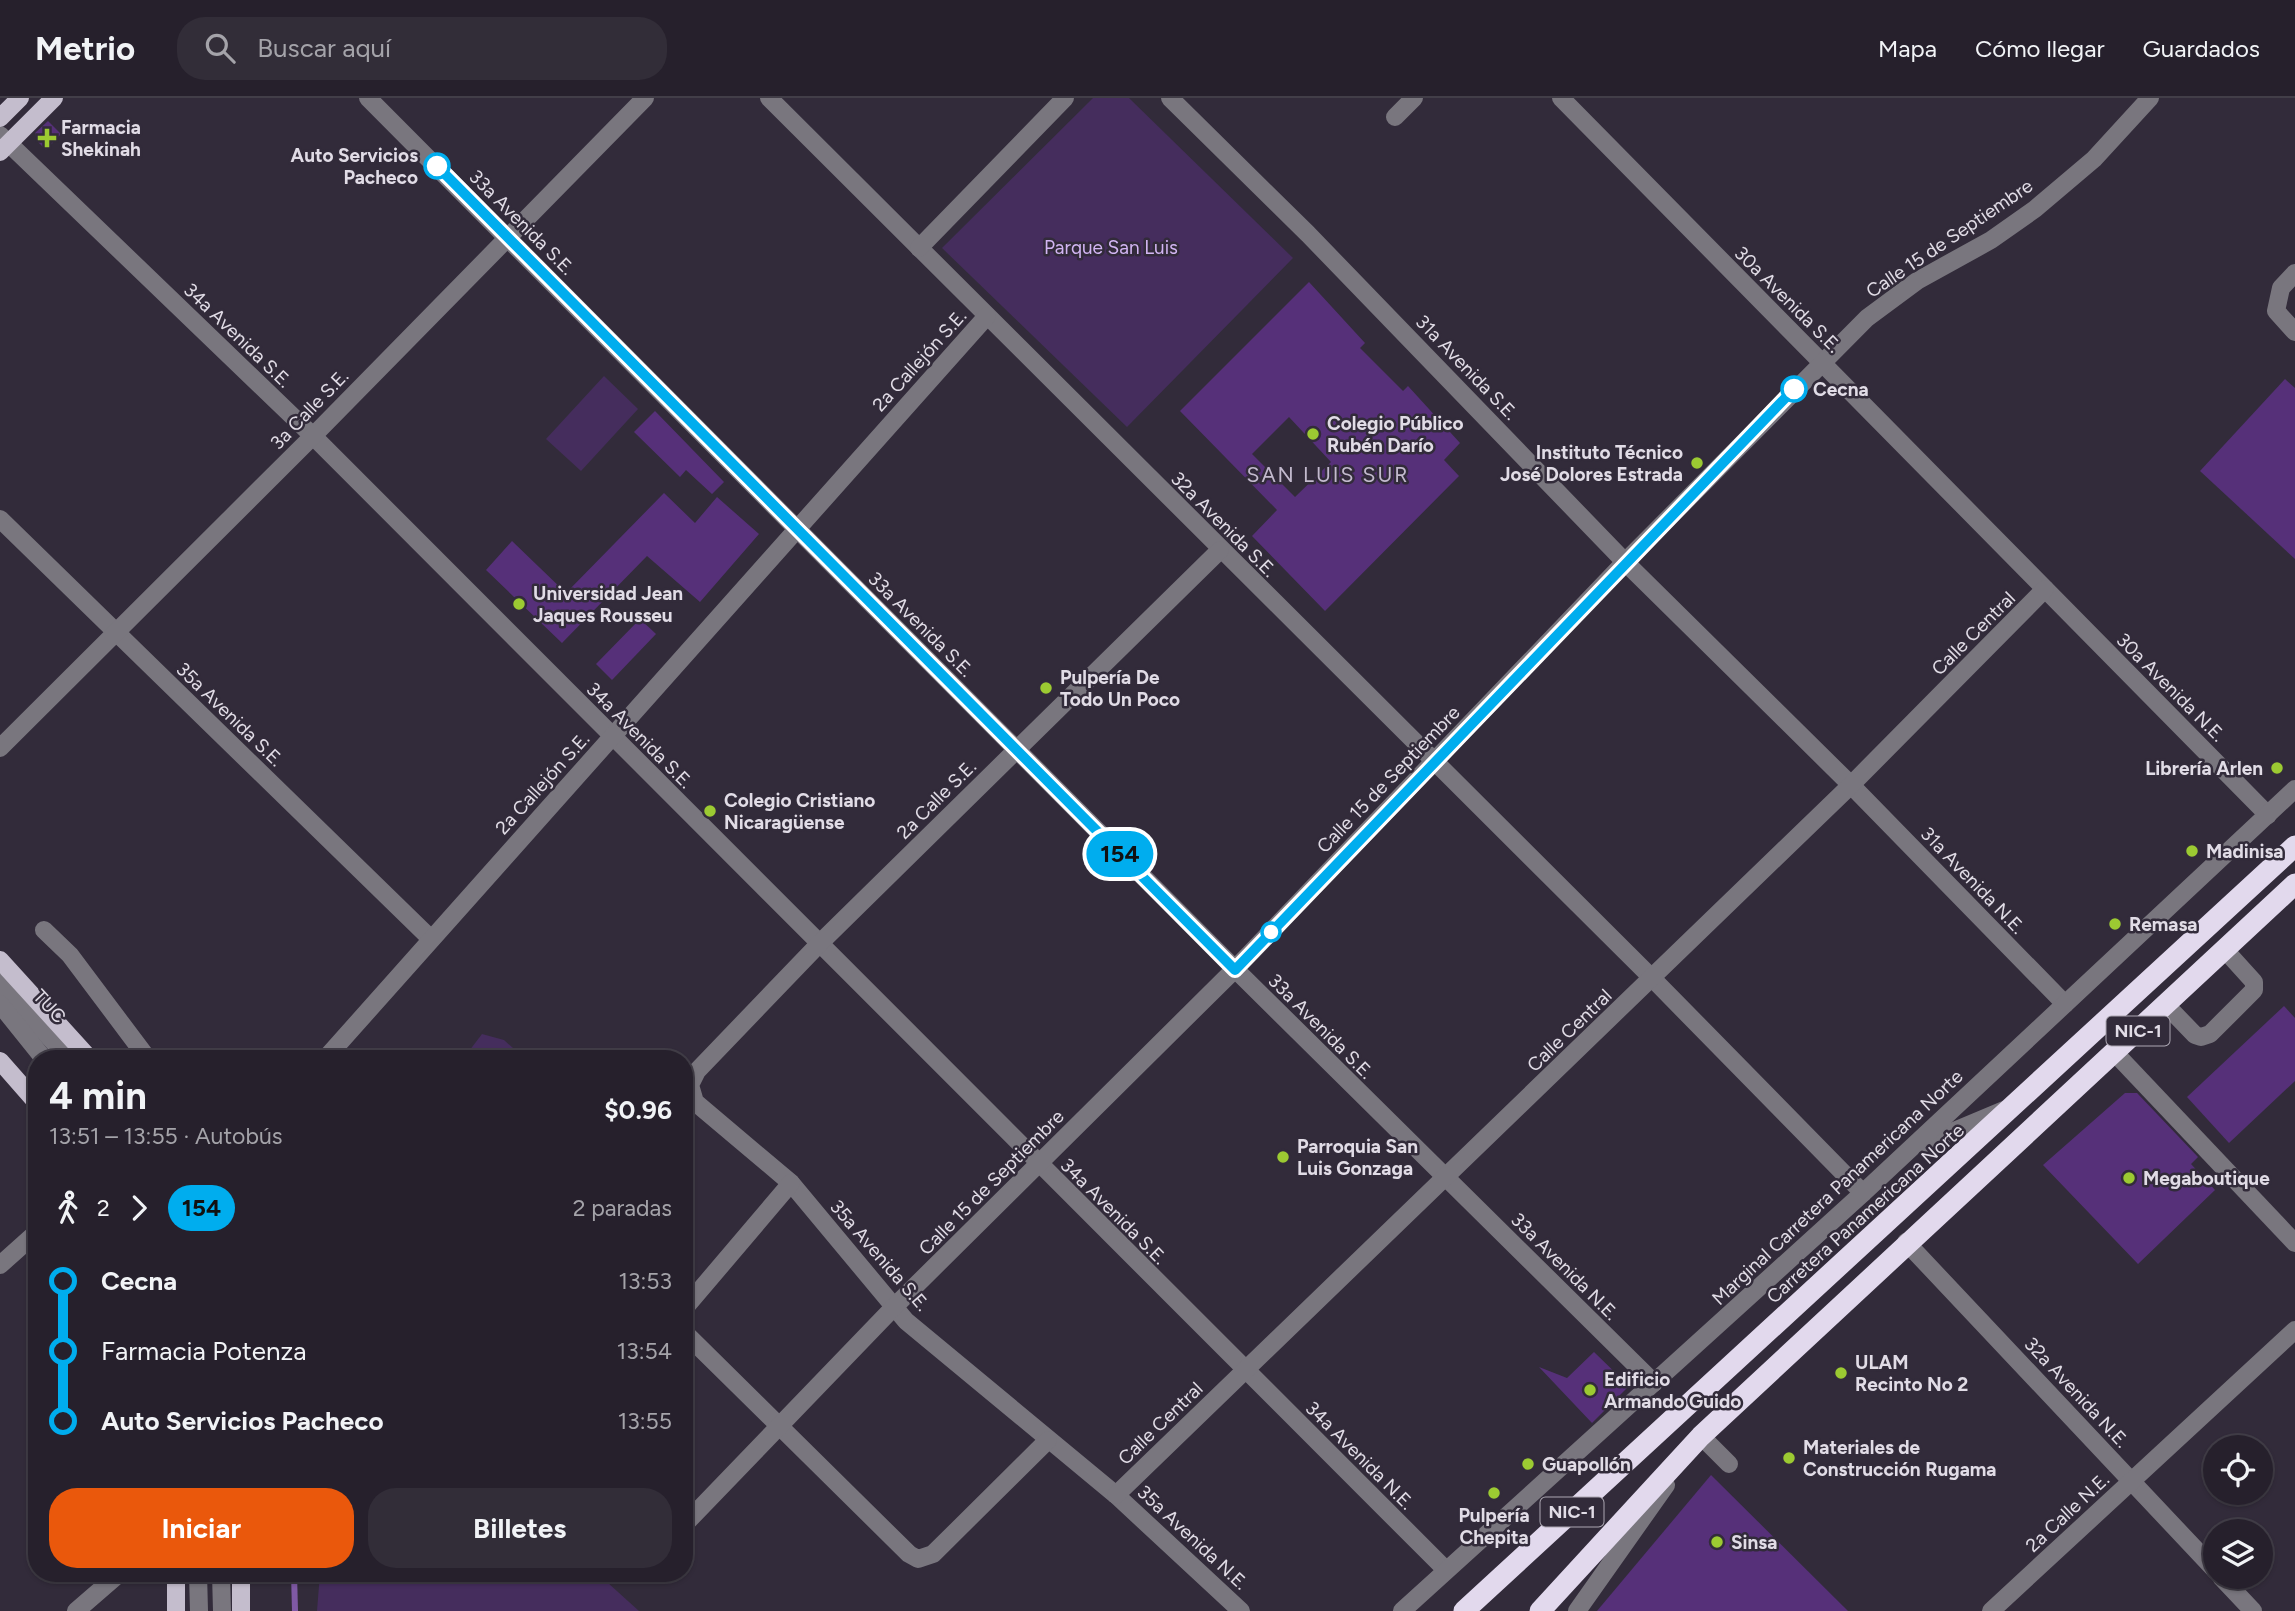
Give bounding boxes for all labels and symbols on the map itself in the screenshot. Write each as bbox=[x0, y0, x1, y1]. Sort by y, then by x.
place label: Farmacia Shekinah bbox=[61, 116, 141, 161]
marker: Farmacia Shekinah bbox=[39, 130, 55, 146]
place label: Auto Servicios Pacheco bbox=[291, 144, 418, 189]
marker: Auto Servicios Pacheco bbox=[424, 153, 450, 179]
street label: 33a Avenida S.E. bbox=[464, 165, 579, 280]
street label: Calle 15 de Septiembre bbox=[1862, 174, 2037, 303]
park label: Parque San Luis bbox=[1044, 236, 1178, 259]
street label: 30a Avenida S.E. bbox=[1730, 241, 1846, 357]
street label: 34a Avenida S.E. bbox=[179, 278, 296, 392]
street label: 2a Callejón S.E. bbox=[868, 305, 971, 416]
street label: 31a Avenida S.E. bbox=[1411, 310, 1522, 424]
street label: 3a Calle S.E. bbox=[266, 365, 353, 454]
marker: Cecna bbox=[1781, 376, 1807, 402]
place label: Cecna bbox=[1813, 378, 1869, 401]
place label: Colegio Público Rubén Darío bbox=[1327, 412, 1464, 457]
marker: Colegio Público Rubén Darío bbox=[1305, 426, 1321, 442]
place label: Instituto Técnico José Dolores Estrada bbox=[1500, 441, 1683, 486]
marker: Instituto Técnico José Dolores Estrada bbox=[1689, 455, 1705, 471]
district label: SAN LUIS SUR bbox=[1247, 462, 1409, 487]
street label: 32a Avenida S.E. bbox=[1166, 467, 1281, 582]
street label: 33a Avenida S.E. bbox=[863, 567, 978, 682]
place label: Universidad Jean Jaques Rousseu bbox=[533, 582, 683, 627]
street label: Calle Central bbox=[1927, 587, 2020, 680]
marker: Universidad Jean Jaques Rousseu bbox=[511, 596, 527, 612]
street label: 30a Avenida N.E. bbox=[2112, 628, 2230, 746]
street label: 35a Avenida S.E. bbox=[171, 658, 288, 771]
place label: Pulpería De Todo Un Poco bbox=[1060, 666, 1180, 711]
street label: 34a Avenida S.E. bbox=[582, 678, 697, 793]
marker: Pulpería De Todo Un Poco bbox=[1038, 680, 1054, 696]
street label: Calle 15 de Septiembre bbox=[1312, 701, 1465, 858]
street label: 2a Callejón S.E. bbox=[491, 728, 594, 839]
street label: 2a Calle S.E. bbox=[892, 755, 981, 844]
place label: Librería Arlen bbox=[2145, 757, 2263, 780]
marker: Librería Arlen bbox=[2269, 760, 2285, 776]
place label: Colegio Cristiano Nicaragüense bbox=[724, 789, 875, 834]
marker: Colegio Cristiano Nicaragüense bbox=[702, 803, 718, 819]
street label: 31a Avenida N.E. bbox=[1916, 822, 2029, 939]
line badge: 154 bbox=[1080, 831, 1160, 877]
place label: Madinisa bbox=[2206, 840, 2283, 863]
marker: Madinisa bbox=[2184, 843, 2200, 859]
place label: Remasa bbox=[2129, 913, 2197, 936]
marker: Remasa bbox=[2107, 916, 2123, 932]
unlabelled marker bbox=[1261, 922, 1281, 942]
street label: 33a Avenida S.E. bbox=[1263, 969, 1378, 1084]
street label: Calle Central bbox=[1522, 984, 1617, 1076]
street label: TUC bbox=[28, 985, 71, 1028]
road number: NIC-1 bbox=[2106, 1016, 2170, 1046]
street label: Marginal Carretera Panamericana Norte bbox=[1707, 1065, 1967, 1309]
street label: Calle 15 de Septiembre bbox=[914, 1105, 1069, 1260]
street label: Carretera Panamericana Norte bbox=[1762, 1118, 1968, 1308]
place label: Parroquia San Luis Gonzaga bbox=[1297, 1135, 1418, 1180]
marker: Parroquia San Luis Gonzaga bbox=[1275, 1149, 1291, 1165]
street label: 34a Avenida S.E. bbox=[1056, 1154, 1171, 1269]
place label: Megaboutique bbox=[2143, 1167, 2270, 1190]
marker: Megaboutique bbox=[2121, 1170, 2137, 1186]
street label: 35a Avenida S.E. bbox=[825, 1195, 934, 1316]
street label: 33a Avenida N.E. bbox=[1506, 1208, 1623, 1325]
street label: 32a Avenida N.E. bbox=[2020, 1332, 2134, 1452]
place label: ULAM Recinto No 2 bbox=[1855, 1351, 1968, 1396]
marker: ULAM Recinto No 2 bbox=[1833, 1365, 1849, 1381]
place label: Edificio Armando Guido bbox=[1604, 1368, 1741, 1413]
street label: Calle Central bbox=[1113, 1377, 1208, 1469]
marker: Edificio Armando Guido bbox=[1582, 1382, 1598, 1398]
street label: 34a Avenida N.E. bbox=[1301, 1396, 1419, 1514]
place label: Materiales de Construcción Rugama bbox=[1803, 1436, 1996, 1481]
marker: Materiales de Construcción Rugama bbox=[1781, 1450, 1797, 1466]
place label: Guapollón bbox=[1542, 1453, 1631, 1476]
marker: Guapollón bbox=[1520, 1456, 1536, 1472]
street label: 2a Calle N.E. bbox=[2021, 1468, 2114, 1557]
street label: 35a Avenida N.E. bbox=[1133, 1480, 1253, 1594]
marker: Pulpería Chepita bbox=[1486, 1485, 1502, 1501]
road number: NIC-1 bbox=[1540, 1498, 1604, 1526]
place label: Pulpería Chepita bbox=[1458, 1504, 1530, 1549]
place label: Sinsa bbox=[1731, 1531, 1777, 1554]
marker: Sinsa bbox=[1709, 1534, 1725, 1550]

